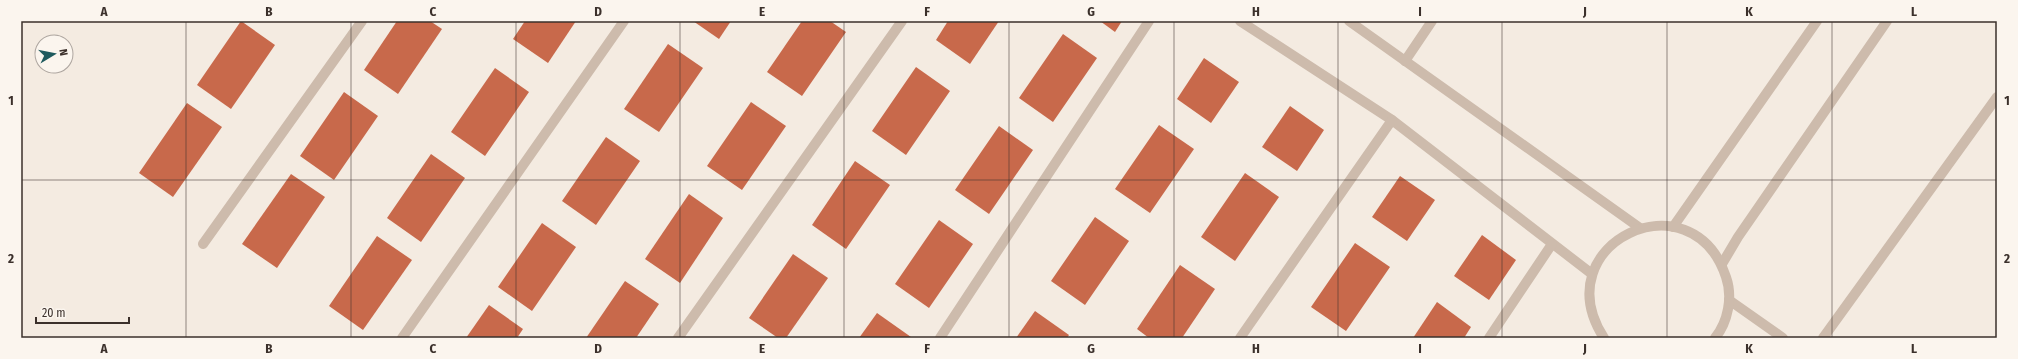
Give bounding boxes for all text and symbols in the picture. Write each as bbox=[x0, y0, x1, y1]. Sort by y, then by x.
text: A bbox=[99, 4, 108, 19]
text: B bbox=[265, 4, 273, 19]
text: C bbox=[430, 4, 437, 19]
text: D bbox=[594, 4, 602, 19]
text: E bbox=[759, 4, 765, 19]
text: F bbox=[924, 4, 930, 19]
text: G bbox=[1087, 4, 1095, 19]
text: H bbox=[1252, 4, 1260, 19]
text: I bbox=[1418, 4, 1422, 19]
text: J bbox=[1582, 4, 1587, 19]
text: K bbox=[1745, 4, 1753, 19]
text: L bbox=[1911, 4, 1917, 19]
north arrow bbox=[34, 34, 74, 74]
text: N bbox=[56, 48, 70, 57]
text: 1 bbox=[8, 93, 14, 108]
text: 1 bbox=[2004, 93, 2010, 108]
text: 2 bbox=[7, 251, 14, 266]
text: 2 bbox=[2003, 251, 2010, 266]
scale bar bbox=[36, 299, 129, 325]
text: 20 m bbox=[42, 306, 66, 320]
text: A bbox=[99, 341, 108, 356]
text: B bbox=[265, 341, 273, 356]
text: C bbox=[430, 341, 437, 356]
text: D bbox=[594, 341, 602, 356]
text: E bbox=[759, 341, 765, 356]
text: F bbox=[924, 341, 930, 356]
text: G bbox=[1087, 341, 1095, 356]
text: H bbox=[1252, 341, 1260, 356]
text: I bbox=[1418, 341, 1422, 356]
text: J bbox=[1582, 341, 1587, 356]
text: K bbox=[1745, 341, 1753, 356]
text: L bbox=[1911, 341, 1917, 356]

